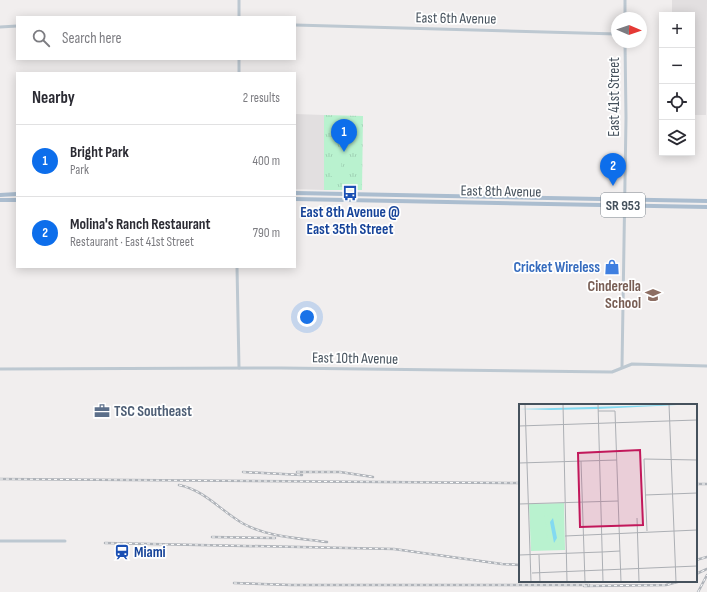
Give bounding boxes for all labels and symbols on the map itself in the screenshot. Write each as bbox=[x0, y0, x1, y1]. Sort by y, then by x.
street label: East 6th Avenue bbox=[415, 8, 497, 29]
north arrow bbox=[611, 12, 647, 48]
street label: East 41st Street bbox=[605, 57, 624, 137]
pin: 1 bbox=[331, 119, 357, 152]
pin: 2 bbox=[600, 153, 626, 186]
street label: East 8th Avenue bbox=[460, 181, 542, 202]
bus stop icon: East 8th Avenue @ East 35th Street bbox=[341, 184, 359, 202]
road number: SR 953 bbox=[601, 193, 645, 217]
place label: East 8th Avenue @ East 35th Street bbox=[300, 203, 400, 239]
place label: Cricket Wireless bbox=[513, 258, 600, 277]
shop icon: Cricket Wireless bbox=[603, 258, 621, 276]
place label: Cinderella School bbox=[588, 277, 641, 313]
school or university icon: Cinderella School bbox=[644, 286, 662, 304]
your location bbox=[297, 307, 317, 327]
street label: East 10th Avenue bbox=[312, 348, 398, 369]
office icon: TSC Southeast bbox=[93, 402, 111, 420]
place label: TSC Southeast bbox=[114, 402, 192, 421]
inset map bbox=[519, 404, 697, 582]
station icon: Miami bbox=[113, 543, 131, 561]
place label: Miami bbox=[134, 543, 166, 562]

